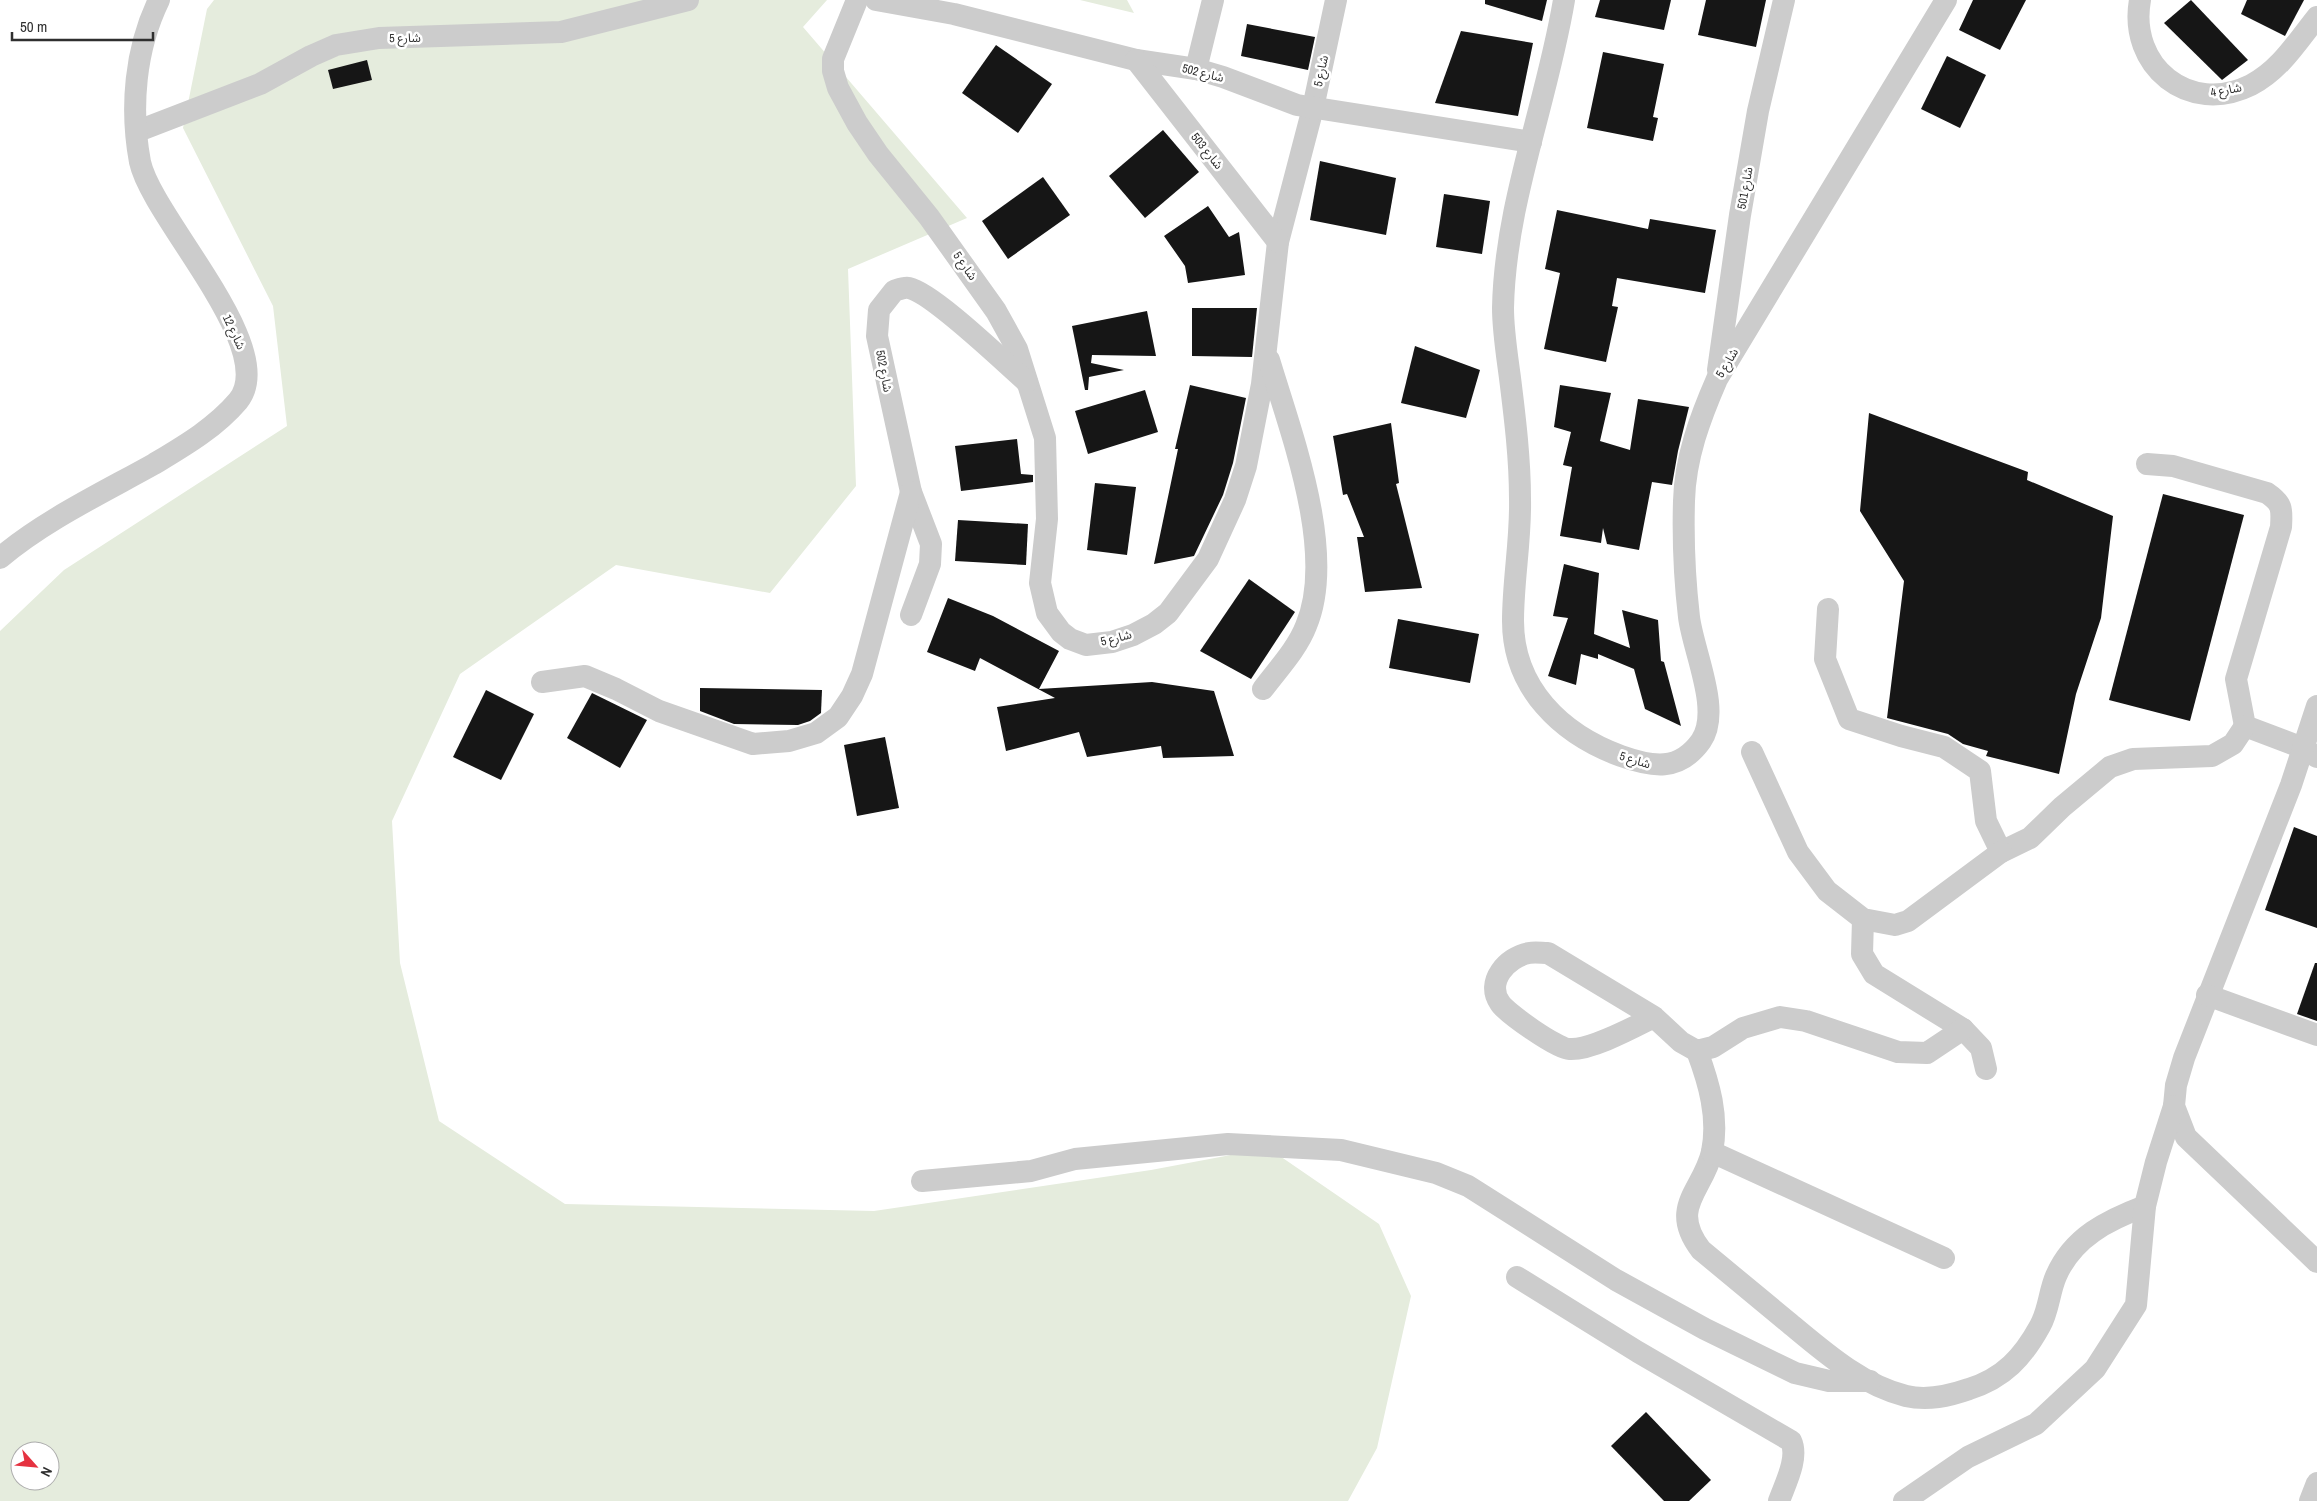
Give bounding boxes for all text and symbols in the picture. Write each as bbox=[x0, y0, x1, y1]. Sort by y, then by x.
scale bar bbox=[12, 10, 154, 42]
text: 50 m bbox=[20, 16, 47, 37]
street label: شارع 5 bbox=[389, 30, 421, 47]
street label: شارع 5 bbox=[1310, 54, 1333, 88]
street label: شارع 502 bbox=[1180, 60, 1226, 87]
street label: شارع 4 bbox=[2209, 79, 2243, 102]
street label: شارع 503 bbox=[1187, 129, 1227, 173]
street label: شارع 501 bbox=[1733, 166, 1758, 211]
street label: شارع 5 bbox=[949, 248, 981, 284]
street label: شارع 12 bbox=[218, 312, 249, 353]
street label: شارع 5 bbox=[1712, 345, 1743, 381]
street label: شارع 502 bbox=[871, 349, 896, 394]
street label: شارع 5 bbox=[1099, 626, 1134, 651]
street label: شارع 5 bbox=[1617, 748, 1652, 773]
north arrow bbox=[10, 1441, 60, 1491]
text: N bbox=[37, 1464, 56, 1480]

